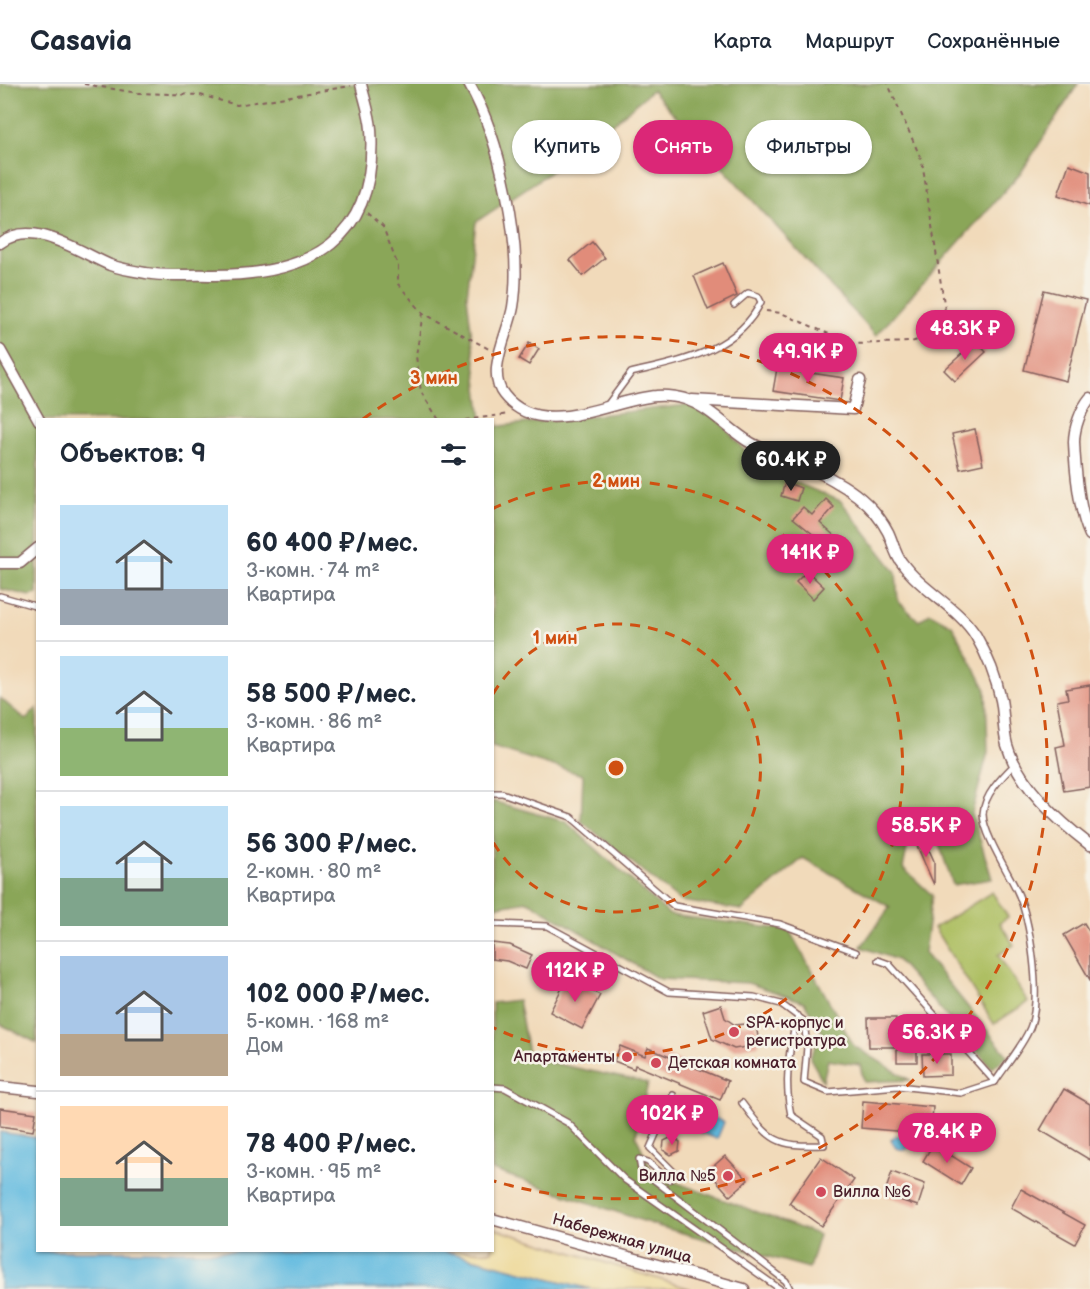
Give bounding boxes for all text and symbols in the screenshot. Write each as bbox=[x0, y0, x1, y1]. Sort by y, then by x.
text: Casavia bbox=[30, 25, 132, 58]
text: Карта bbox=[713, 29, 772, 54]
text: Маршрут bbox=[805, 29, 894, 54]
text: Сохранённые bbox=[927, 29, 1060, 54]
chip: Купить bbox=[512, 120, 621, 174]
chip: Снять bbox=[633, 120, 733, 174]
chip: Фильтры bbox=[745, 120, 872, 174]
pin: 48.3K ₽ bbox=[910, 310, 1020, 361]
text: 48.3K ₽ bbox=[930, 317, 1000, 341]
pin: 49.9K ₽ bbox=[753, 333, 863, 384]
text: 49.9K ₽ bbox=[773, 340, 843, 364]
text: 3 мин bbox=[410, 368, 458, 389]
icon: filters bbox=[437, 438, 470, 471]
text: Объектов: 9 bbox=[60, 439, 206, 470]
pin: 60.4K ₽ bbox=[736, 441, 846, 492]
text: 60.4K ₽ bbox=[755, 448, 827, 472]
text: 2 мин bbox=[592, 471, 640, 492]
text: 60 400 ₽/мес. bbox=[246, 528, 418, 559]
icon: home bbox=[108, 529, 180, 601]
pin: 141K ₽ bbox=[761, 534, 859, 585]
text: 141K ₽ bbox=[781, 541, 839, 565]
text: 3-комн. · 74 m² bbox=[246, 559, 380, 583]
text: Квартира bbox=[246, 583, 336, 607]
text: 1 мин bbox=[533, 628, 577, 649]
text: 58 500 ₽/мес. bbox=[246, 679, 416, 710]
icon: home bbox=[108, 680, 180, 752]
text: 3-комн. · 86 m² bbox=[246, 710, 382, 734]
text: Квартира bbox=[246, 734, 336, 758]
centre of rings bbox=[606, 758, 626, 778]
pin: 58.5K ₽ bbox=[871, 807, 981, 858]
text: 58.5K ₽ bbox=[891, 814, 961, 838]
text: 56 300 ₽/мес. bbox=[246, 829, 417, 860]
icon: home bbox=[108, 830, 180, 902]
text: 2-комн. · 80 m² bbox=[246, 860, 381, 884]
text: Квартира bbox=[246, 884, 336, 908]
pin: 112K ₽ bbox=[526, 952, 624, 1003]
text: 112K ₽ bbox=[545, 959, 605, 983]
text: 102 000 ₽/мес. bbox=[246, 979, 430, 1010]
icon: home bbox=[108, 980, 180, 1052]
text: 5-комн. · 168 m² bbox=[246, 1010, 389, 1034]
place label: SPA-корпус и регистратура bbox=[746, 1014, 847, 1051]
pin: 56.3K ₽ bbox=[882, 1014, 992, 1065]
text: 56.3K ₽ bbox=[902, 1021, 972, 1045]
marker: SPA-корпус и регистратура bbox=[727, 1025, 741, 1039]
text: Дом bbox=[246, 1034, 284, 1058]
place label: Апартаменты bbox=[513, 1048, 615, 1067]
marker: Апартаменты bbox=[620, 1050, 634, 1064]
place label: Детская комната bbox=[668, 1054, 797, 1073]
marker: Детская комната bbox=[649, 1056, 663, 1070]
pin: 102K ₽ bbox=[623, 1095, 721, 1146]
text: 102K ₽ bbox=[640, 1102, 704, 1126]
pin: 78.4K ₽ bbox=[892, 1113, 1002, 1164]
text: 78.4K ₽ bbox=[912, 1120, 982, 1144]
text: 78 400 ₽/мес. bbox=[246, 1129, 416, 1160]
icon: home bbox=[108, 1130, 180, 1202]
text: 3-комн. · 95 m² bbox=[246, 1160, 381, 1184]
place label: Вилла №5 bbox=[639, 1167, 716, 1186]
marker: Вилла №5 bbox=[721, 1169, 735, 1183]
place label: Вилла №6 bbox=[833, 1183, 911, 1202]
text: Квартира bbox=[246, 1184, 336, 1208]
marker: Вилла №6 bbox=[814, 1185, 828, 1199]
street label: Набережная улица bbox=[550, 1210, 694, 1268]

